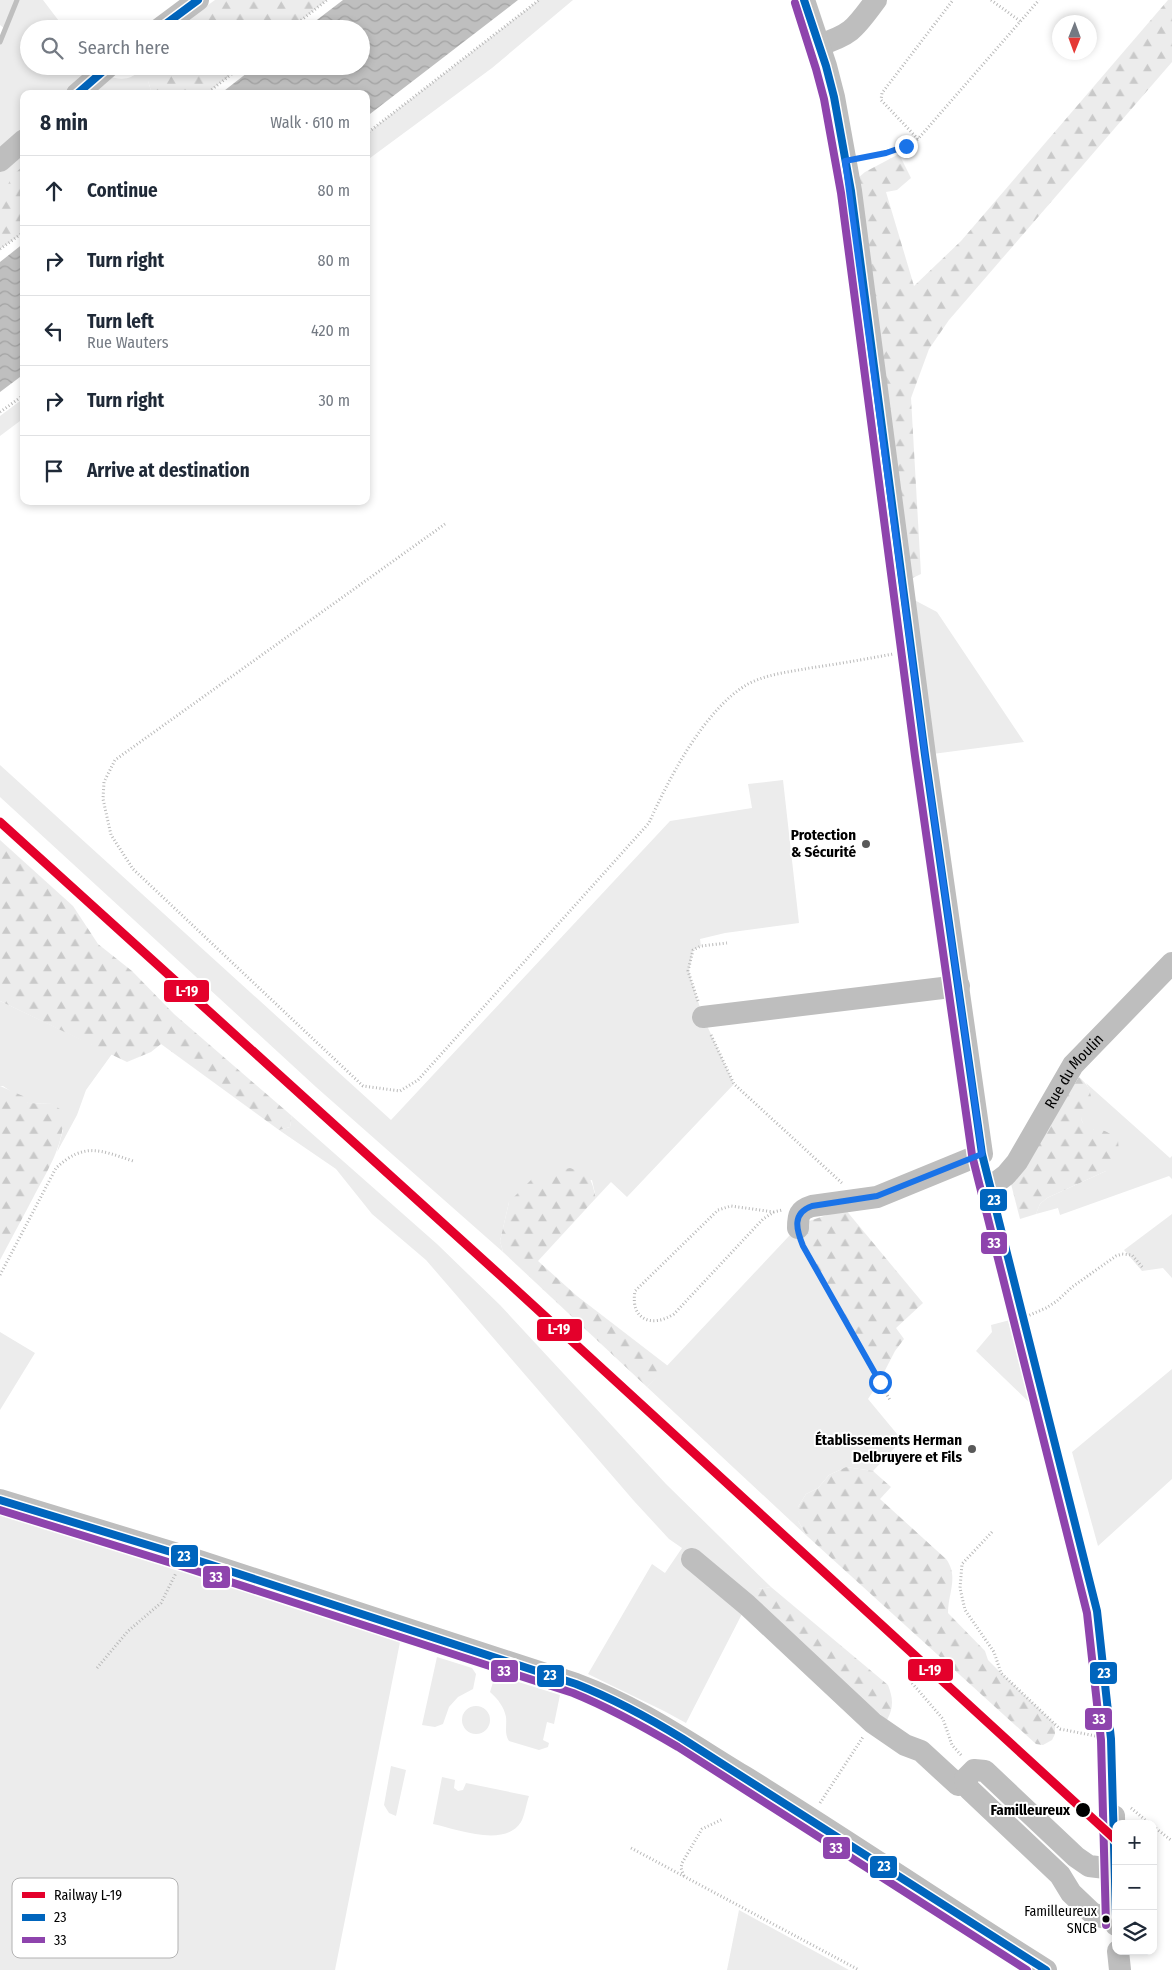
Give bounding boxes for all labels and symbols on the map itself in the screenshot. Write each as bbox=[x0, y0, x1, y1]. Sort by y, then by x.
north arrow bbox=[1052, 15, 1097, 60]
route end bbox=[895, 135, 918, 158]
place label: Protection & Sécurité bbox=[791, 826, 856, 861]
marker: Protection & Sécurité bbox=[860, 838, 872, 850]
line badge: L-19 bbox=[163, 979, 210, 1003]
text: L-19 bbox=[176, 983, 198, 1000]
street label: Rue du Moulin bbox=[1041, 1030, 1107, 1112]
line badge: 23 bbox=[979, 1188, 1008, 1212]
text: 23 bbox=[986, 1192, 1001, 1209]
line badge: 33 bbox=[980, 1231, 1008, 1255]
text: 33 bbox=[986, 1235, 1001, 1252]
line badge: L-19 bbox=[536, 1318, 583, 1342]
text: L-19 bbox=[548, 1321, 570, 1338]
route start bbox=[869, 1371, 892, 1394]
place label: Établissements Herman Delbruyere et Fils bbox=[815, 1431, 962, 1466]
marker: Établissements Herman Delbruyere et Fils bbox=[966, 1443, 978, 1455]
line badge: 23 bbox=[170, 1544, 199, 1568]
text: 23 bbox=[176, 1548, 191, 1565]
line badge: 33 bbox=[202, 1565, 231, 1589]
text: 33 bbox=[208, 1569, 223, 1586]
line badge: L-19 bbox=[907, 1658, 954, 1682]
line badge: 33 bbox=[490, 1659, 519, 1683]
line badge: 23 bbox=[1089, 1661, 1118, 1685]
text: L-19 bbox=[919, 1662, 941, 1679]
text: 33 bbox=[496, 1663, 511, 1680]
line badge: 23 bbox=[536, 1664, 565, 1688]
text: 23 bbox=[1096, 1665, 1111, 1682]
text: 23 bbox=[542, 1667, 557, 1684]
line badge: 33 bbox=[1084, 1707, 1113, 1731]
text: 33 bbox=[1091, 1711, 1106, 1728]
place label: Familleureux bbox=[990, 1801, 1071, 1819]
marker: Familleureux bbox=[1074, 1801, 1092, 1819]
line badge: 33 bbox=[822, 1836, 851, 1860]
text: 33 bbox=[828, 1840, 843, 1857]
line badge: 23 bbox=[869, 1855, 898, 1879]
text: 23 bbox=[876, 1858, 891, 1875]
legend bbox=[12, 1878, 178, 1958]
text: Railway L-19 bbox=[54, 1887, 122, 1904]
place label: Familleureux SNCB bbox=[1024, 1903, 1098, 1937]
text: 23 bbox=[54, 1909, 66, 1926]
marker: Familleureux SNCB bbox=[1101, 1914, 1111, 1924]
text: 33 bbox=[54, 1932, 67, 1949]

